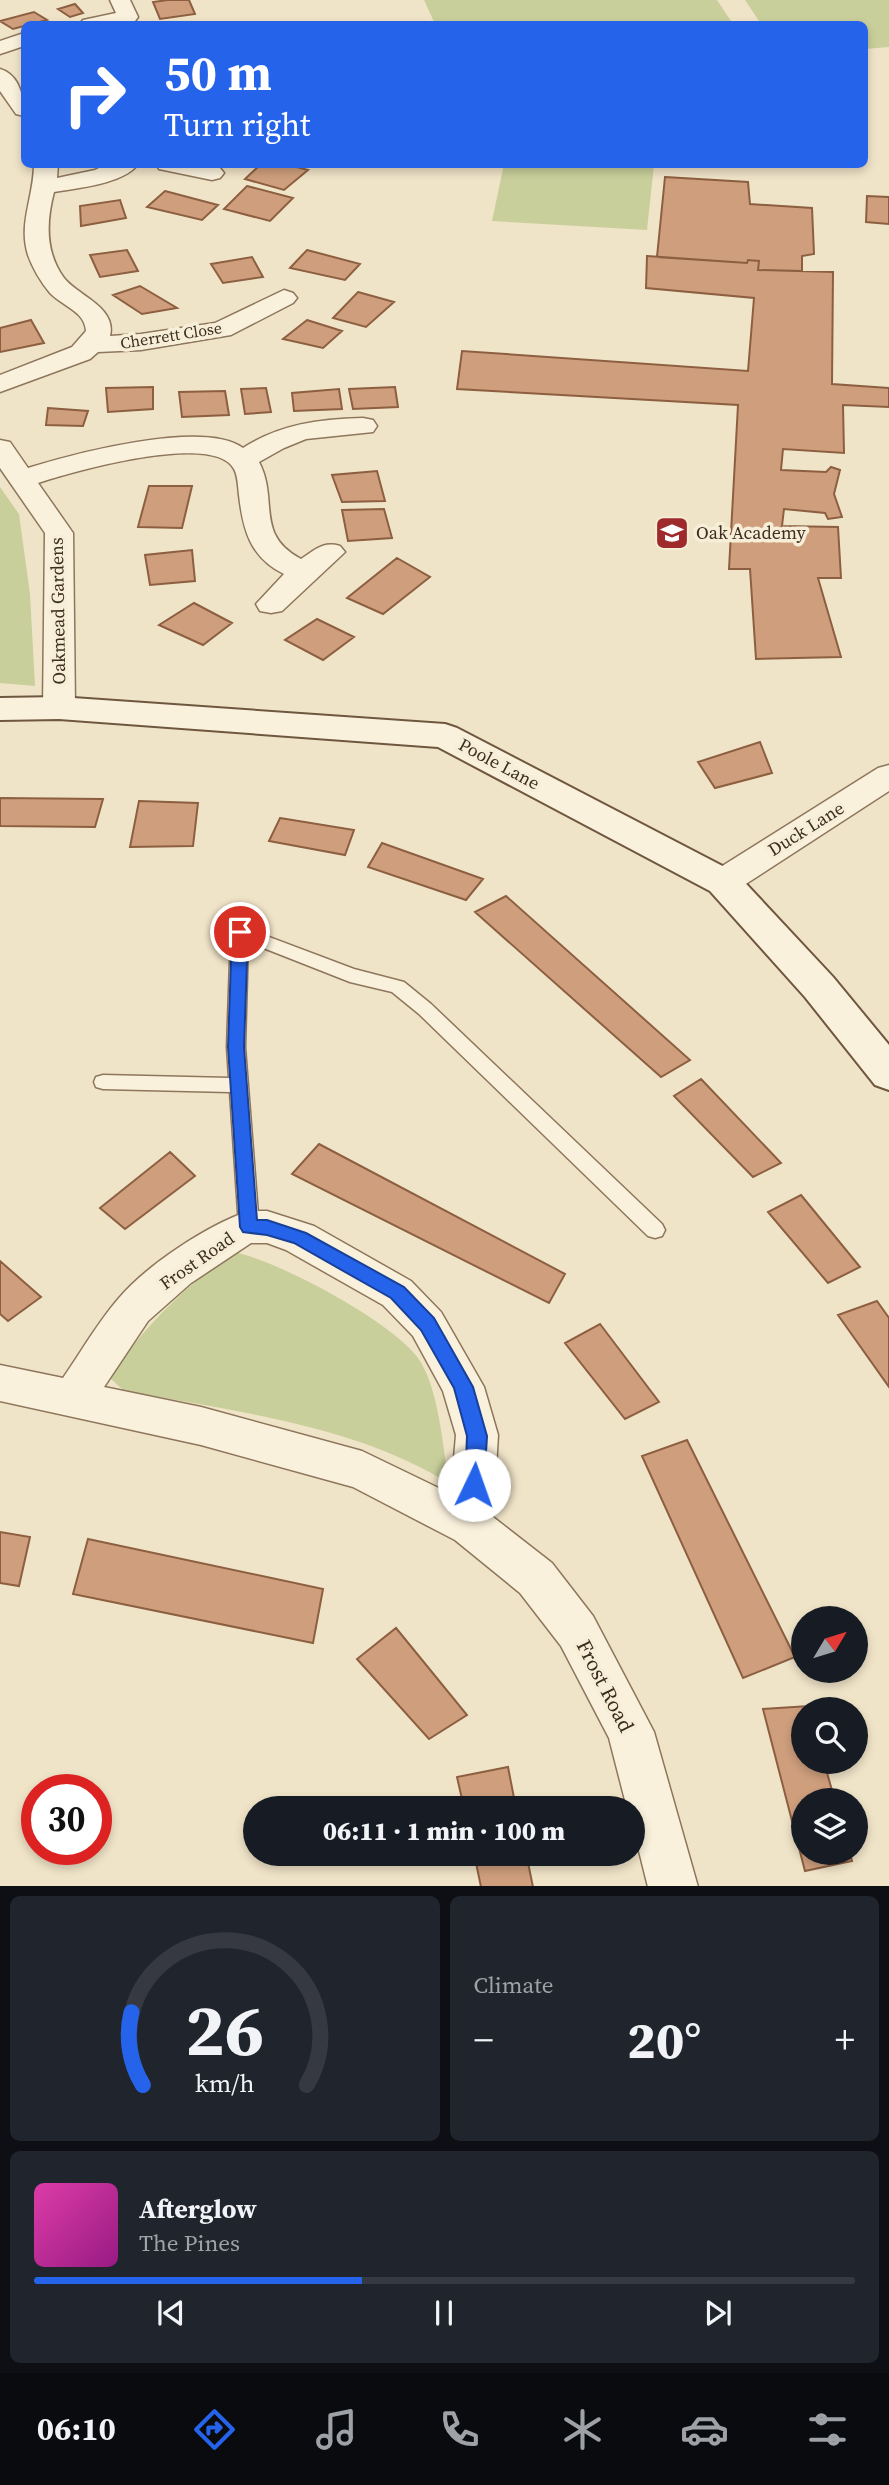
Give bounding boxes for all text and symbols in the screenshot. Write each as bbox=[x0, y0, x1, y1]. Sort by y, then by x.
text: 50 m bbox=[164, 39, 272, 106]
icon: right bbox=[49, 49, 140, 140]
text: Turn right bbox=[164, 103, 310, 147]
street label: Cherrett Close bbox=[119, 316, 223, 354]
school or university icon: Oak Academy bbox=[653, 514, 691, 552]
place label: Oak Academy bbox=[696, 520, 807, 545]
street label: Oakmead Gardens bbox=[44, 537, 71, 685]
street label: Poole Lane bbox=[454, 732, 544, 795]
street label: Duck Lane bbox=[763, 795, 849, 862]
pin bbox=[210, 902, 270, 962]
icon: arrive bbox=[221, 913, 259, 951]
street label: Frost Road bbox=[154, 1226, 239, 1295]
position arrow bbox=[437, 1448, 511, 1522]
north arrow bbox=[791, 1606, 868, 1684]
map controls bbox=[791, 1606, 868, 1865]
street label: Frost Road bbox=[570, 1634, 641, 1737]
button: search bbox=[791, 1697, 868, 1774]
speed limit sign: 30 bbox=[21, 1774, 112, 1865]
button: layers bbox=[791, 1788, 868, 1865]
text: 06:11 · 1 min · 100 m bbox=[323, 1813, 565, 1849]
text: Climate bbox=[474, 1969, 553, 2001]
text: 26 bbox=[185, 1980, 264, 2079]
text: 20° bbox=[627, 2004, 701, 2075]
text: − bbox=[474, 2014, 494, 2066]
text: + bbox=[835, 2014, 855, 2066]
text: km/h bbox=[195, 2065, 255, 2099]
text: Afterglow bbox=[139, 2191, 257, 2227]
text: The Pines bbox=[139, 2227, 240, 2259]
icon: previous bbox=[152, 2294, 190, 2332]
icon: pause bbox=[425, 2294, 463, 2332]
icon: next bbox=[699, 2294, 737, 2332]
icon: directions bbox=[190, 2405, 239, 2454]
icon: music bbox=[312, 2405, 361, 2454]
icon: phone bbox=[435, 2405, 484, 2454]
icon: climate bbox=[558, 2405, 607, 2454]
icon: car bbox=[680, 2405, 729, 2454]
icon: filters bbox=[803, 2405, 852, 2454]
text: 06:10 bbox=[37, 2407, 116, 2451]

